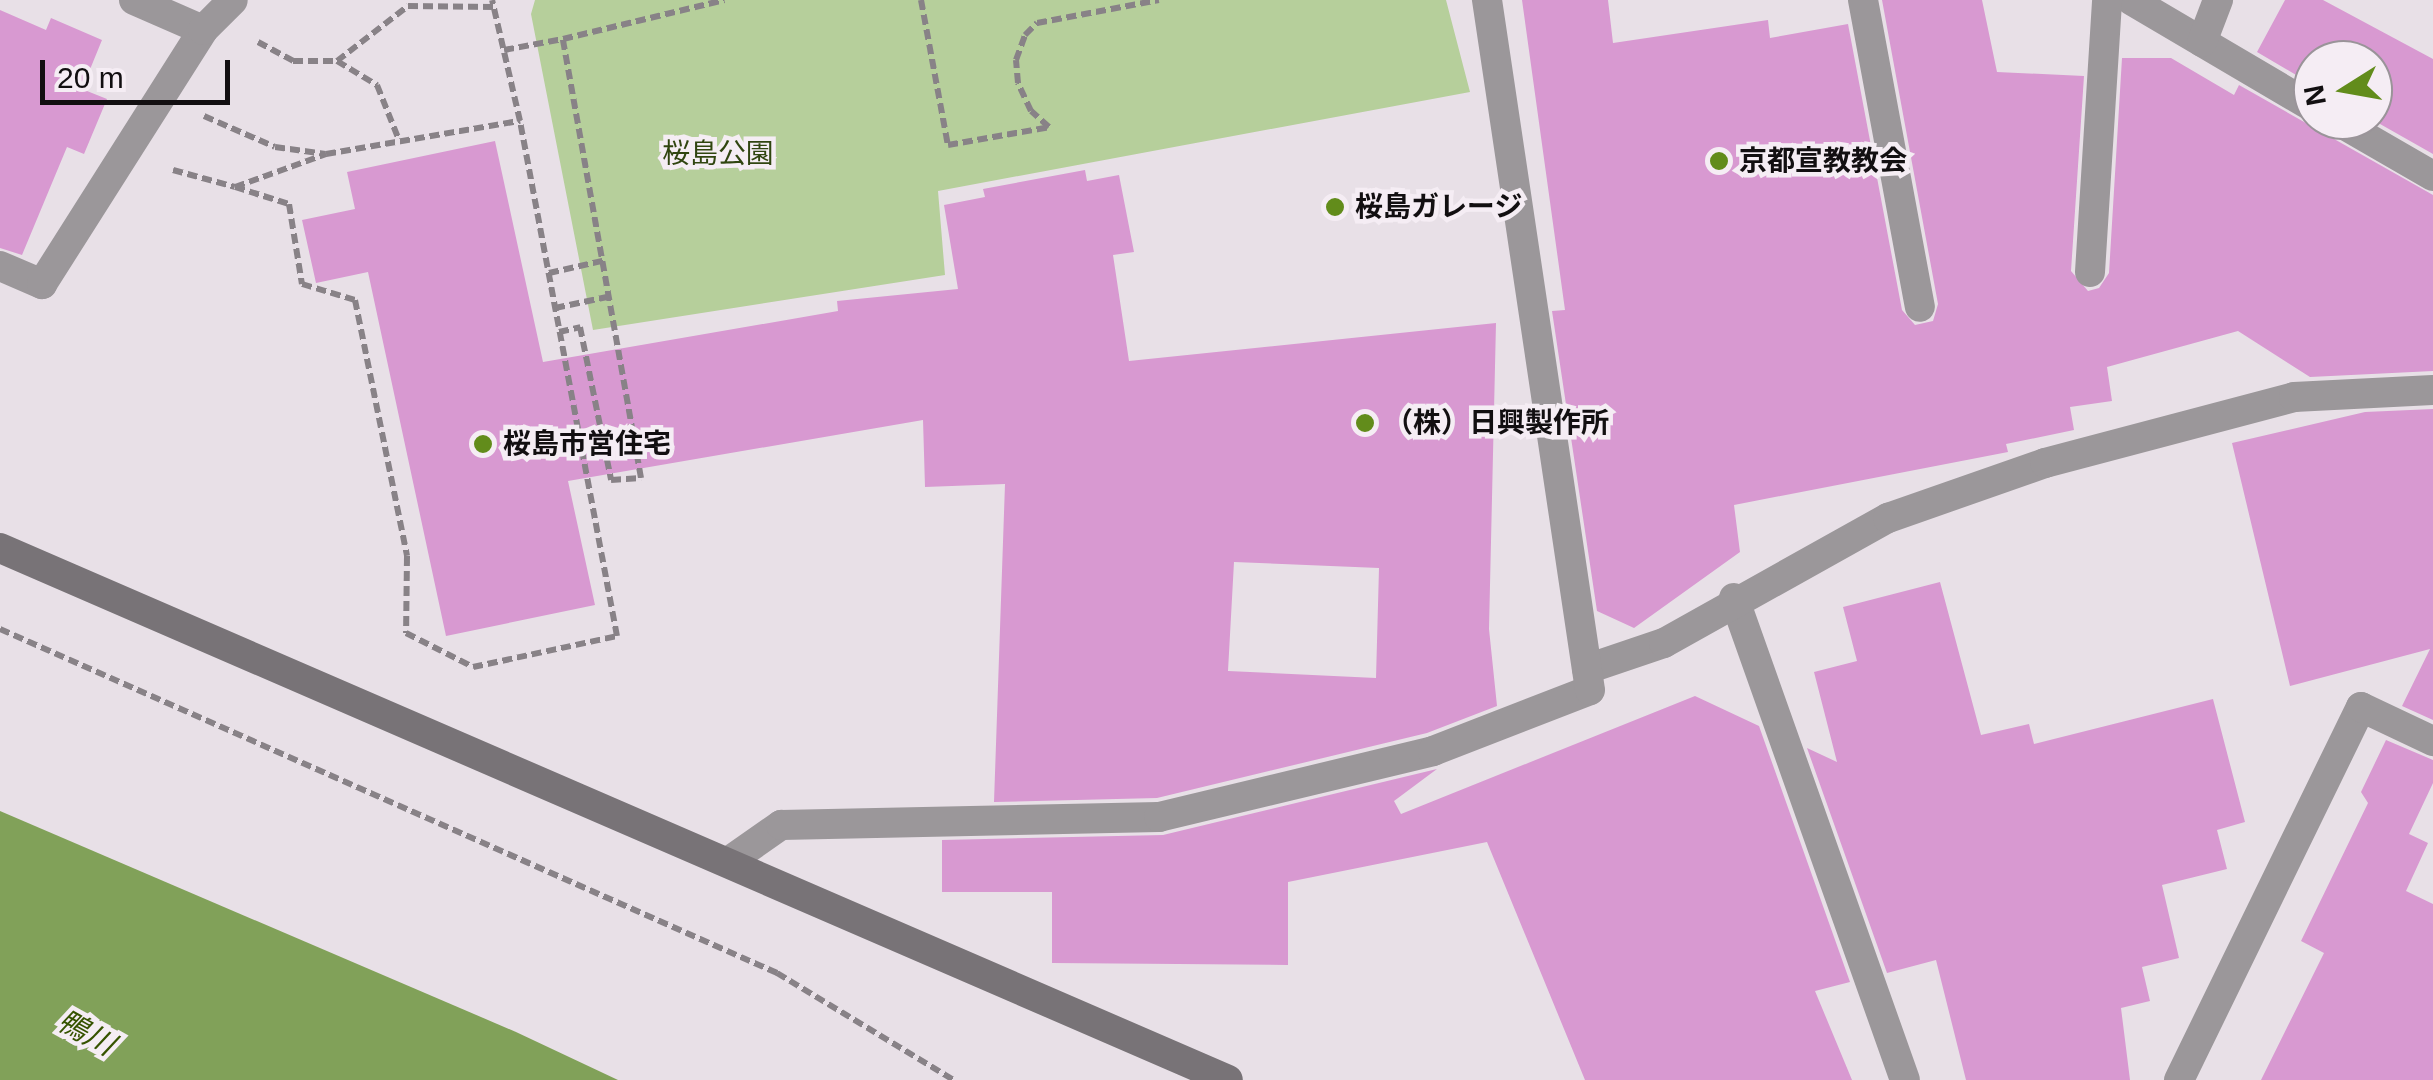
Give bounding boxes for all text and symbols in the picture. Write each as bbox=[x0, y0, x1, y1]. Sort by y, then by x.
scale bar bbox=[45, 40, 235, 102]
north arrow bbox=[2293, 40, 2393, 140]
text: 20 m bbox=[57, 61, 124, 94]
text: N bbox=[2298, 83, 2332, 108]
park label: 桜島公園 bbox=[662, 137, 774, 171]
place label: 京都宣教教会 bbox=[1739, 144, 1907, 178]
marker: 京都宣教教会 bbox=[1708, 150, 1730, 172]
place label: 桜島ガレージ bbox=[1355, 190, 1523, 224]
marker: 桜島ガレージ bbox=[1324, 196, 1346, 218]
place label: （株）日興製作所 bbox=[1385, 406, 1609, 440]
marker: （株）日興製作所 bbox=[1354, 412, 1376, 434]
place label: 桜島市営住宅 bbox=[503, 427, 671, 461]
marker: 桜島市営住宅 bbox=[472, 433, 494, 455]
water label: 鴨川 bbox=[51, 1003, 121, 1063]

